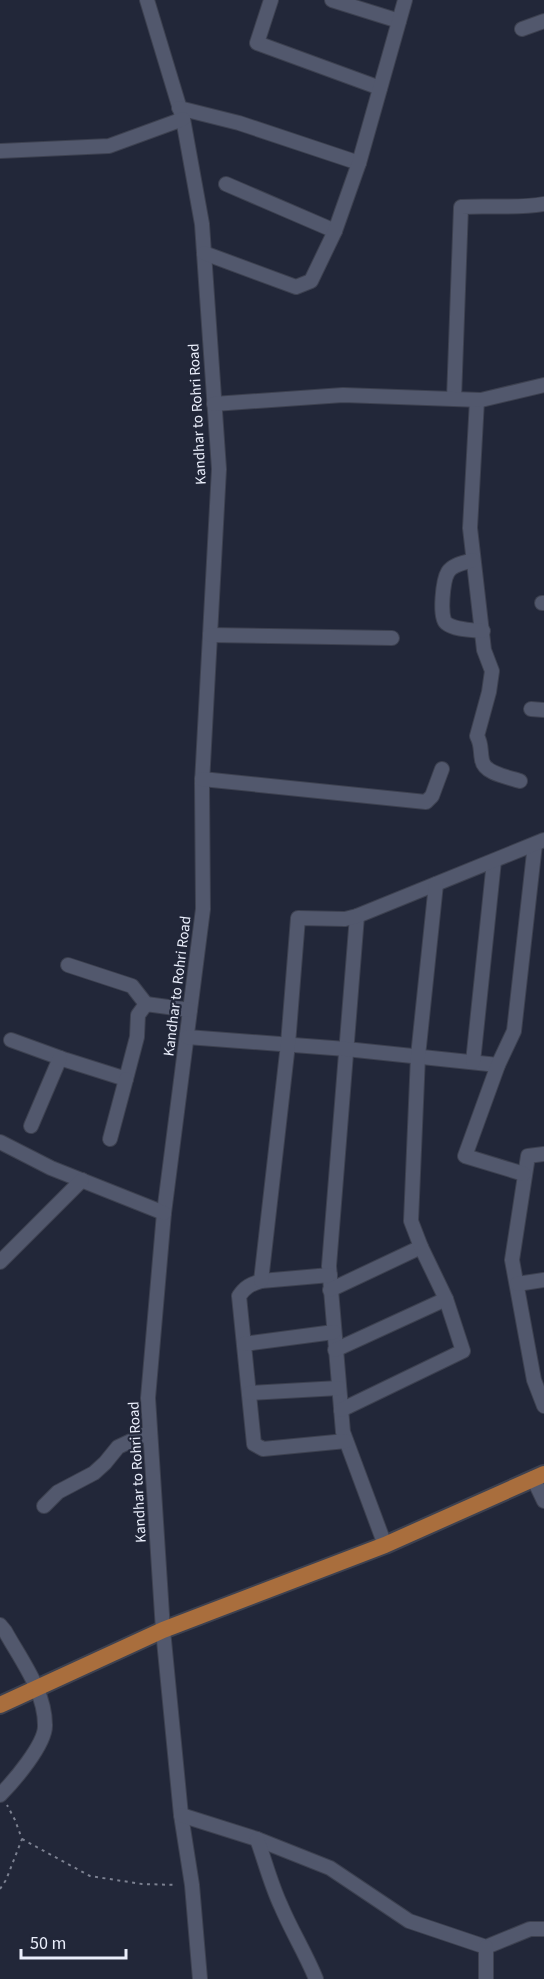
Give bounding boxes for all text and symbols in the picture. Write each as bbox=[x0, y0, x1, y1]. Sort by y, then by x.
street label: Kandhar to Rohri Road bbox=[183, 343, 212, 485]
street label: Kandhar to Rohri Road bbox=[158, 915, 197, 1058]
street label: Kandhar to Rohri Road bbox=[123, 1401, 152, 1543]
scale bar bbox=[21, 1922, 126, 1960]
text: 50 m bbox=[30, 1931, 66, 1956]

